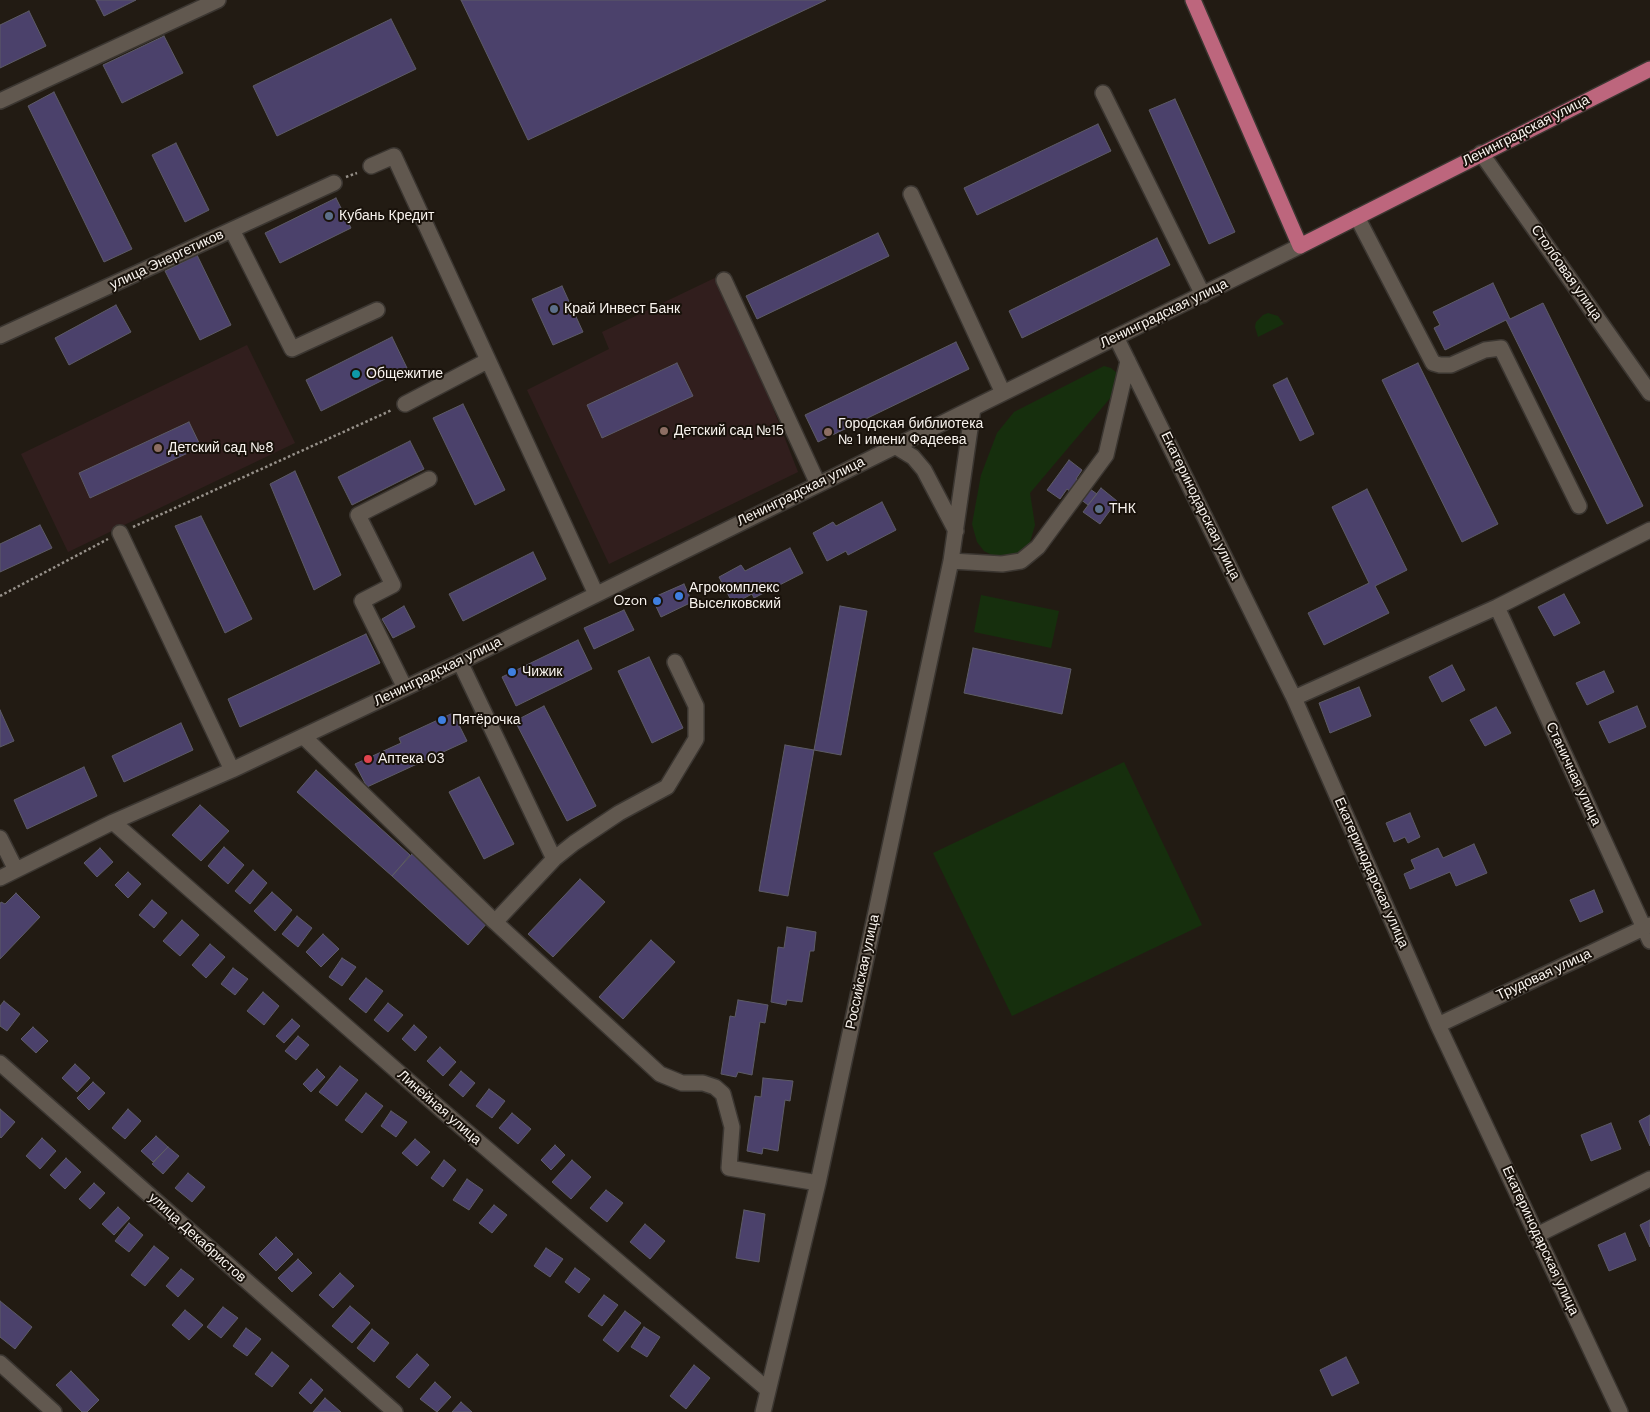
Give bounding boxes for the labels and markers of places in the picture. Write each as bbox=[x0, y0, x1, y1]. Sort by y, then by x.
place label: Кубань Кредит bbox=[339, 208, 434, 224]
marker: Кубань Кредит bbox=[323, 210, 335, 222]
place label: Край Инвест Банк bbox=[564, 301, 680, 317]
marker: Край Инвест Банк bbox=[548, 303, 560, 315]
place label: Общежитие bbox=[366, 366, 443, 382]
marker: Общежитие bbox=[350, 368, 362, 380]
place label: Городская библиотека № 1 имени Фадеева bbox=[838, 416, 983, 448]
place label: Детский сад №15 bbox=[674, 423, 784, 439]
marker: Детский сад №15 bbox=[658, 425, 670, 437]
marker: Городская библиотека № 1 имени Фадеева bbox=[822, 426, 834, 438]
place label: Детский сад №8 bbox=[168, 440, 274, 456]
marker: Детский сад №8 bbox=[152, 442, 164, 454]
place label: ТНК bbox=[1109, 501, 1136, 517]
marker: ТНК bbox=[1093, 503, 1105, 515]
place label: Агрокомплекс Выселковский bbox=[689, 580, 781, 612]
marker: Агрокомплекс Выселковский bbox=[673, 590, 685, 602]
place label: Ozon bbox=[613, 593, 647, 609]
marker: Ozon bbox=[651, 595, 663, 607]
place label: Чижик bbox=[522, 664, 562, 680]
marker: Чижик bbox=[506, 666, 518, 678]
place label: Пятёрочка bbox=[452, 712, 521, 728]
marker: Пятёрочка bbox=[436, 714, 448, 726]
place label: Аптека 03 bbox=[378, 751, 445, 767]
marker: Аптека 03 bbox=[362, 753, 374, 765]

